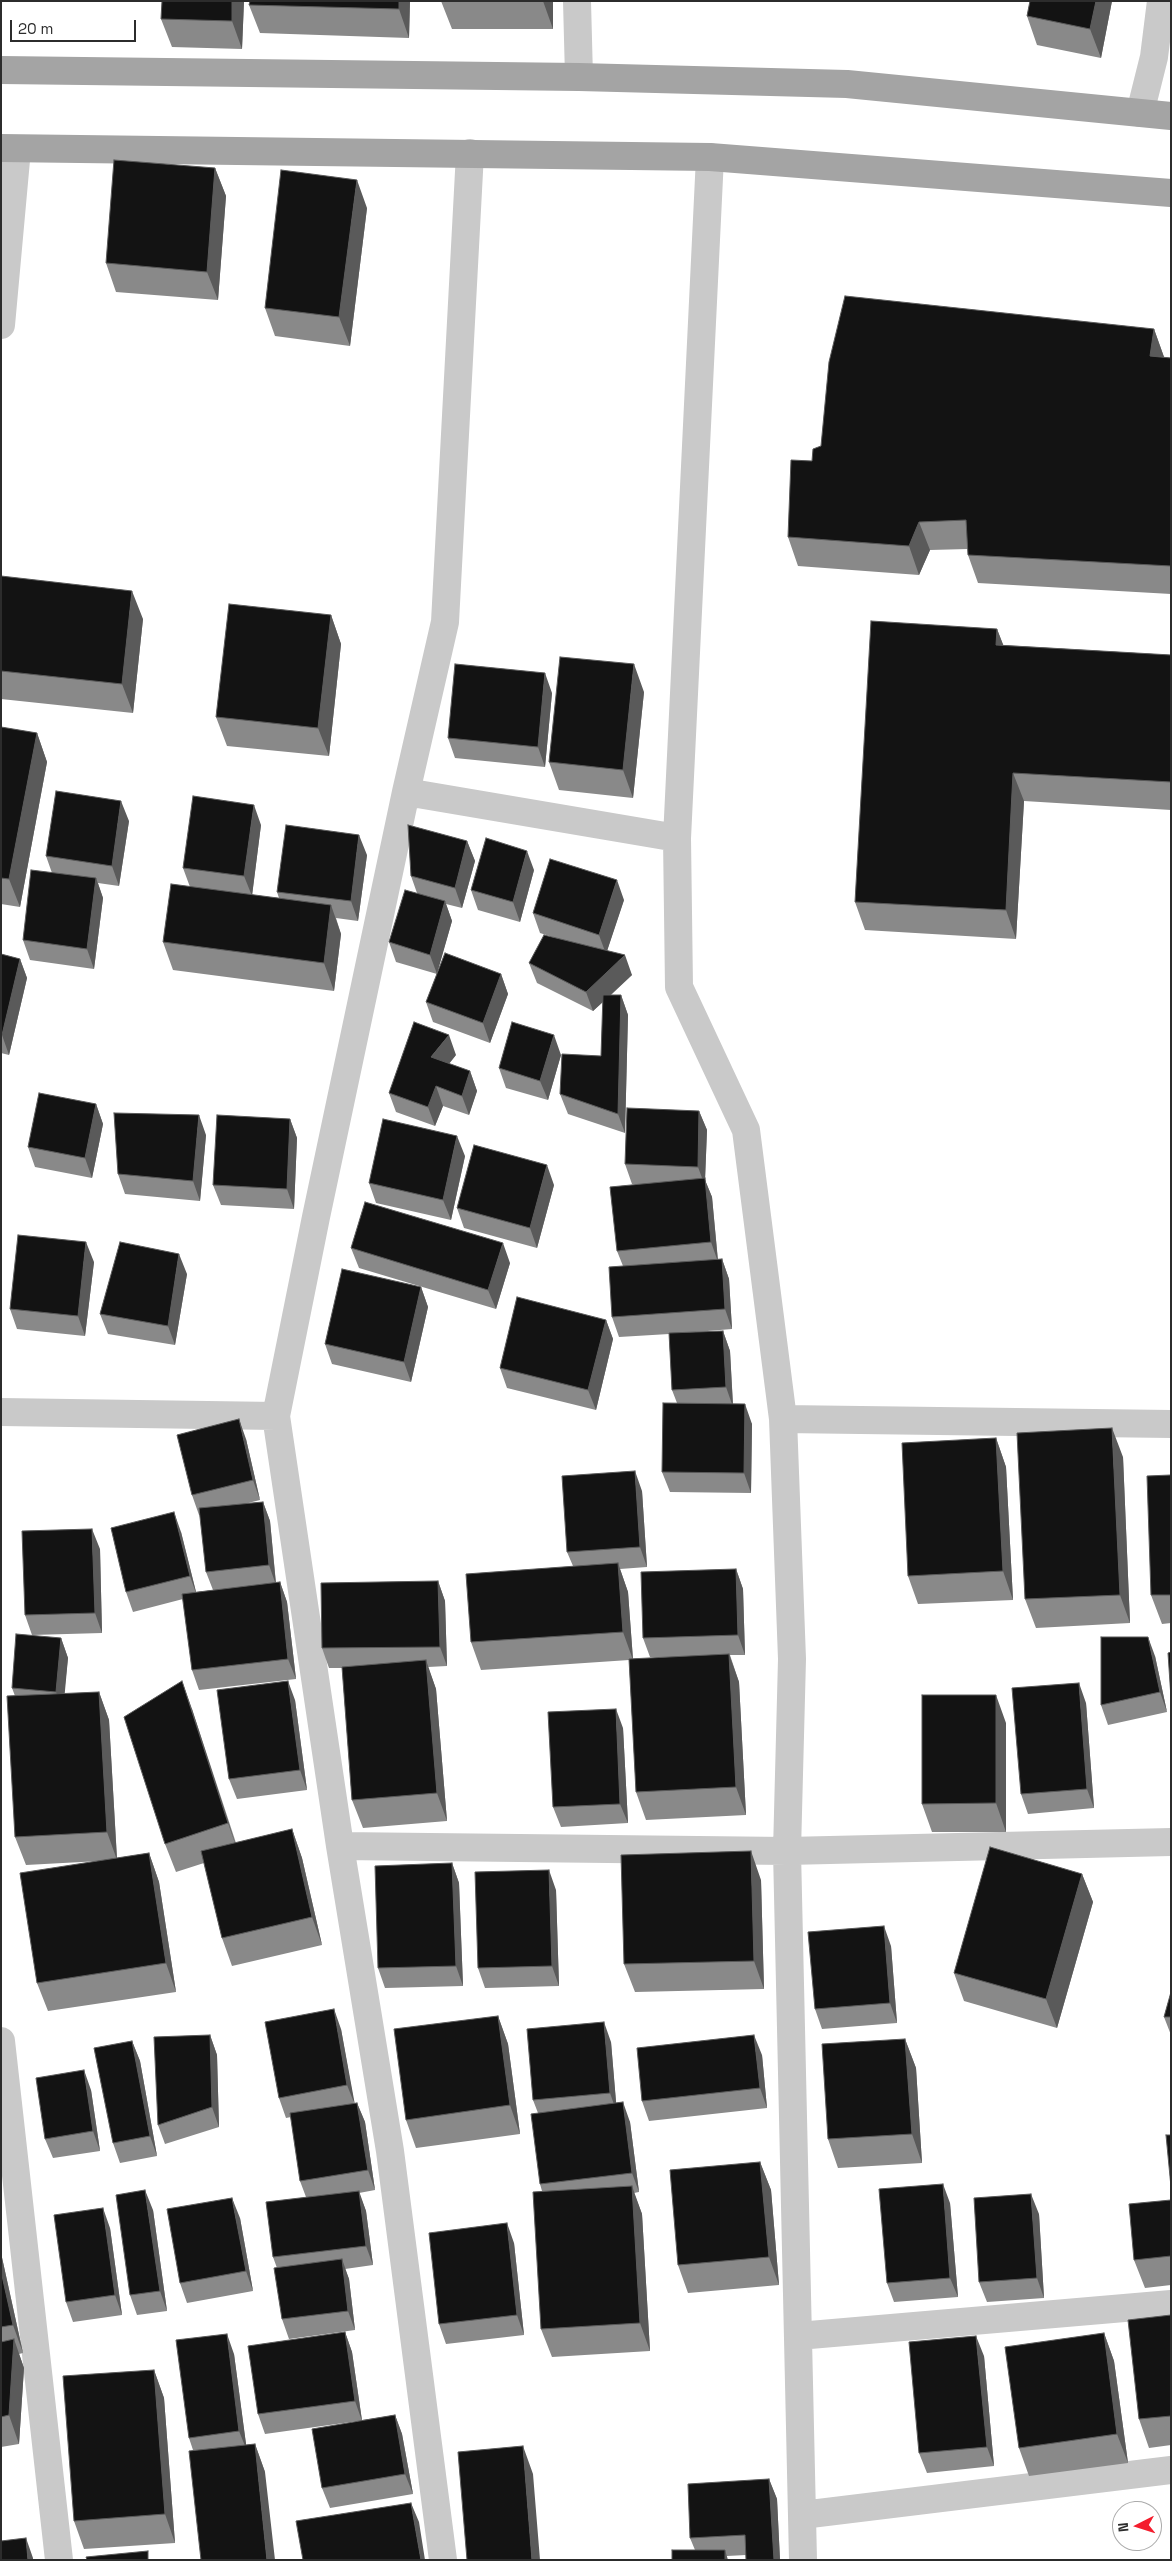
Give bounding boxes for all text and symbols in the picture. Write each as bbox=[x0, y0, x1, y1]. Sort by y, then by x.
scale bar bbox=[12, 10, 139, 42]
text: 20 m bbox=[18, 19, 53, 38]
north arrow bbox=[1112, 2501, 1162, 2551]
text: N bbox=[1114, 2522, 1132, 2533]

